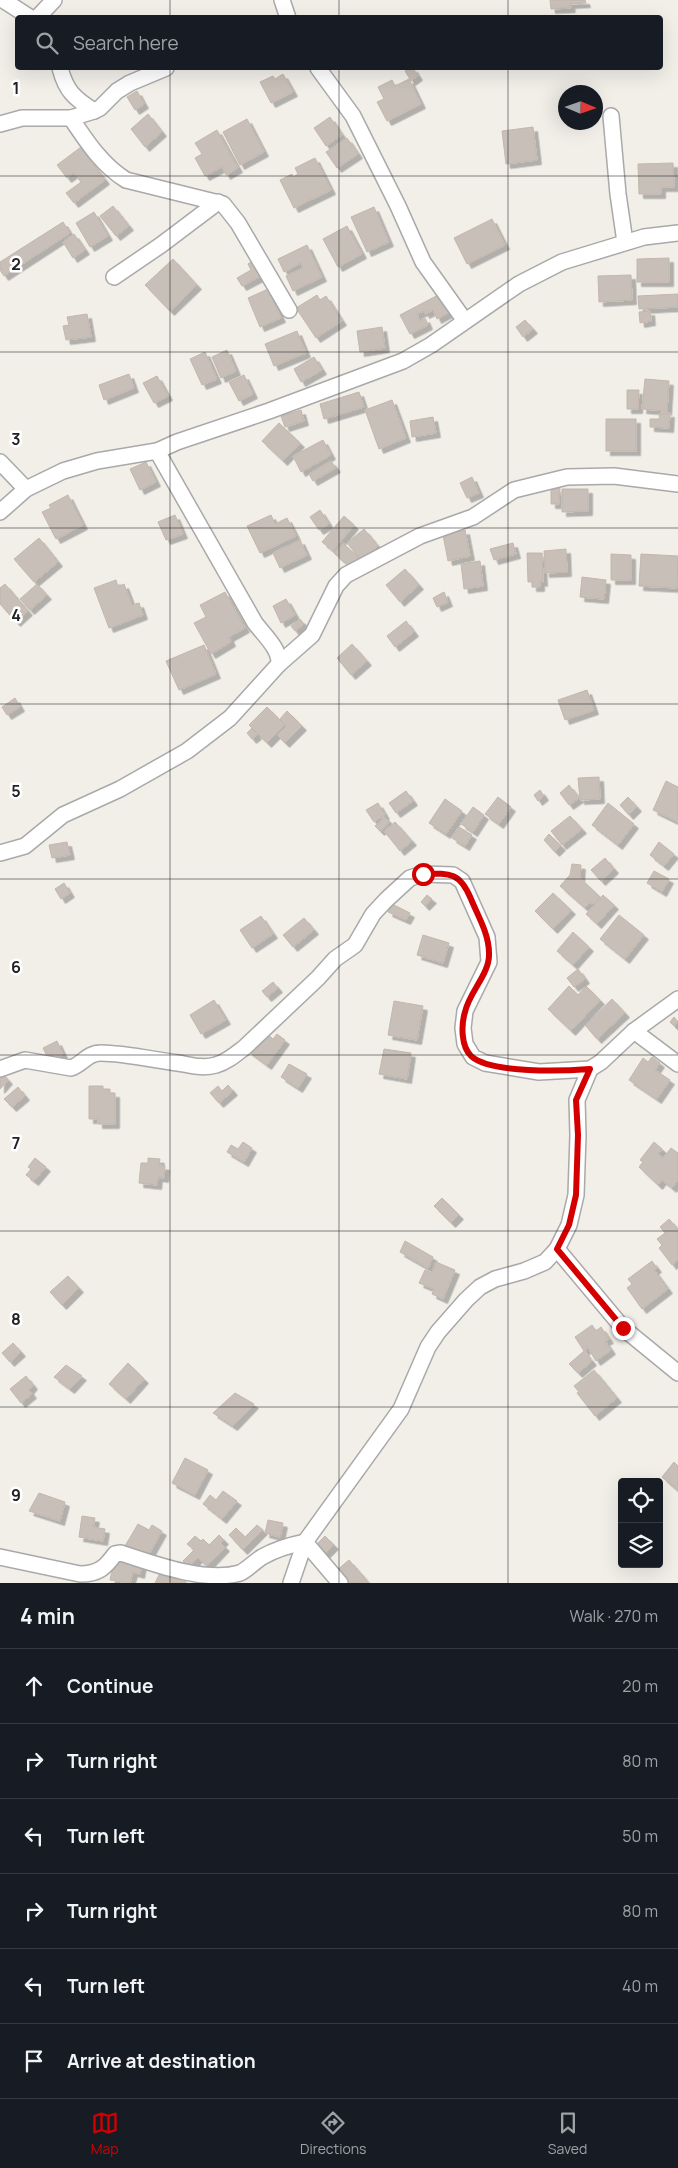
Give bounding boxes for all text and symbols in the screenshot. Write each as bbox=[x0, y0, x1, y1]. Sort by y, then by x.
search box bbox=[15, 15, 663, 70]
icon: search bbox=[33, 29, 61, 57]
text: Search here bbox=[73, 30, 179, 56]
text: 1 bbox=[12, 77, 20, 99]
north arrow bbox=[558, 85, 603, 130]
text: 2 bbox=[11, 253, 21, 275]
text: 3 bbox=[11, 428, 21, 450]
text: 4 bbox=[11, 604, 21, 626]
text: 5 bbox=[11, 780, 21, 802]
route start bbox=[412, 863, 435, 886]
text: 6 bbox=[11, 956, 21, 978]
text: 7 bbox=[12, 1132, 20, 1154]
text: 8 bbox=[11, 1308, 21, 1330]
route end bbox=[612, 1317, 635, 1340]
map controls bbox=[618, 1478, 663, 1568]
button: locate bbox=[618, 1478, 663, 1523]
text: 9 bbox=[11, 1484, 21, 1506]
button: layers bbox=[618, 1523, 663, 1568]
text: 4 min bbox=[20, 1602, 75, 1630]
text: Walk · 270 m bbox=[569, 1605, 658, 1627]
icon: ahead bbox=[20, 1672, 48, 1700]
text: Continue bbox=[67, 1673, 153, 1699]
text: 20 m bbox=[622, 1675, 658, 1697]
icon: right bbox=[20, 1747, 48, 1775]
text: Turn right bbox=[67, 1748, 157, 1774]
text: 80 m bbox=[622, 1750, 658, 1772]
icon: left bbox=[20, 1822, 48, 1850]
text: Turn left bbox=[67, 1823, 145, 1849]
text: 50 m bbox=[622, 1825, 658, 1847]
icon: right bbox=[20, 1897, 48, 1925]
text: Turn right bbox=[67, 1898, 157, 1924]
text: 80 m bbox=[622, 1900, 658, 1922]
icon: left bbox=[20, 1972, 48, 2000]
text: Turn left bbox=[67, 1973, 145, 1999]
text: 40 m bbox=[622, 1975, 658, 1997]
icon: arrive bbox=[20, 2047, 48, 2075]
text: Arrive at destination bbox=[67, 2048, 256, 2074]
tab: Map bbox=[91, 2109, 119, 2158]
tab: Directions bbox=[300, 2109, 366, 2158]
tab: Saved bbox=[548, 2109, 587, 2158]

